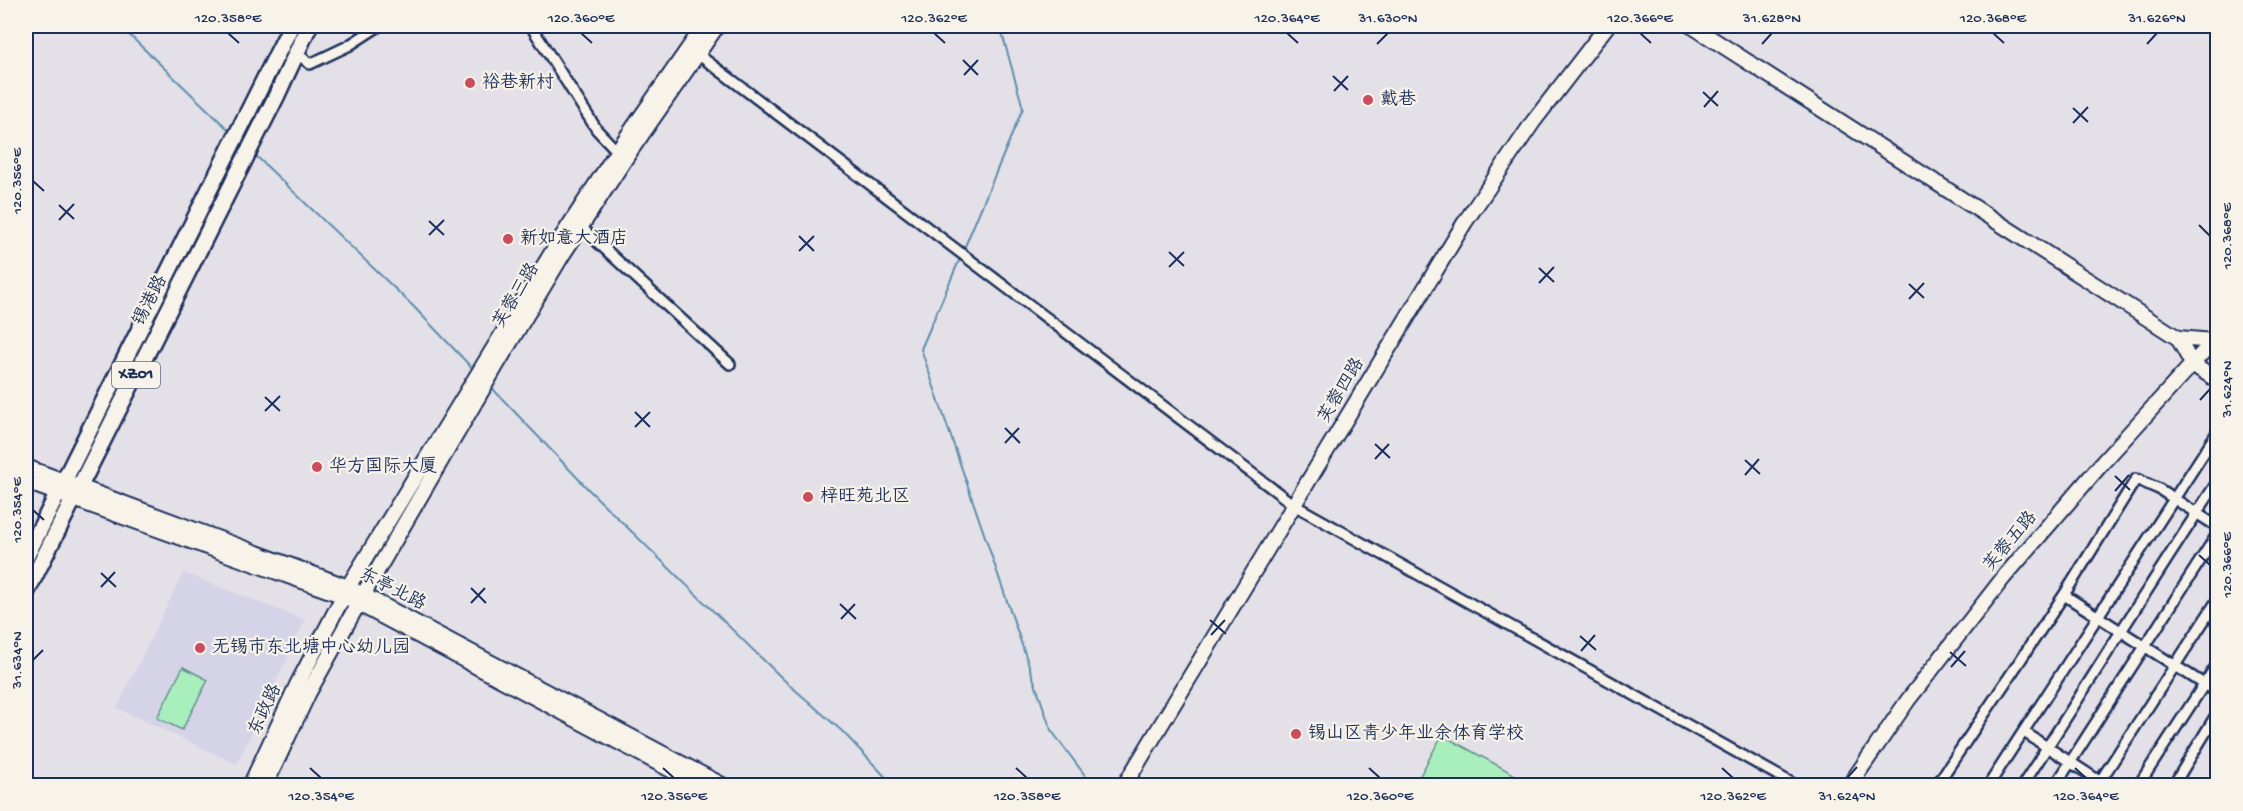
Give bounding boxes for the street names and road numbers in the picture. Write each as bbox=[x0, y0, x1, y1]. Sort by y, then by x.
street label: 芙蓉三路 bbox=[489, 259, 545, 332]
street label: 锡港路 bbox=[128, 272, 173, 330]
street label: 芙蓉四路 bbox=[1314, 354, 1370, 427]
road number: XZ01 bbox=[112, 362, 160, 388]
street label: 芙蓉五路 bbox=[1979, 507, 2042, 576]
street label: 东亭北路 bbox=[355, 563, 429, 616]
street label: 东政路 bbox=[244, 681, 287, 739]

